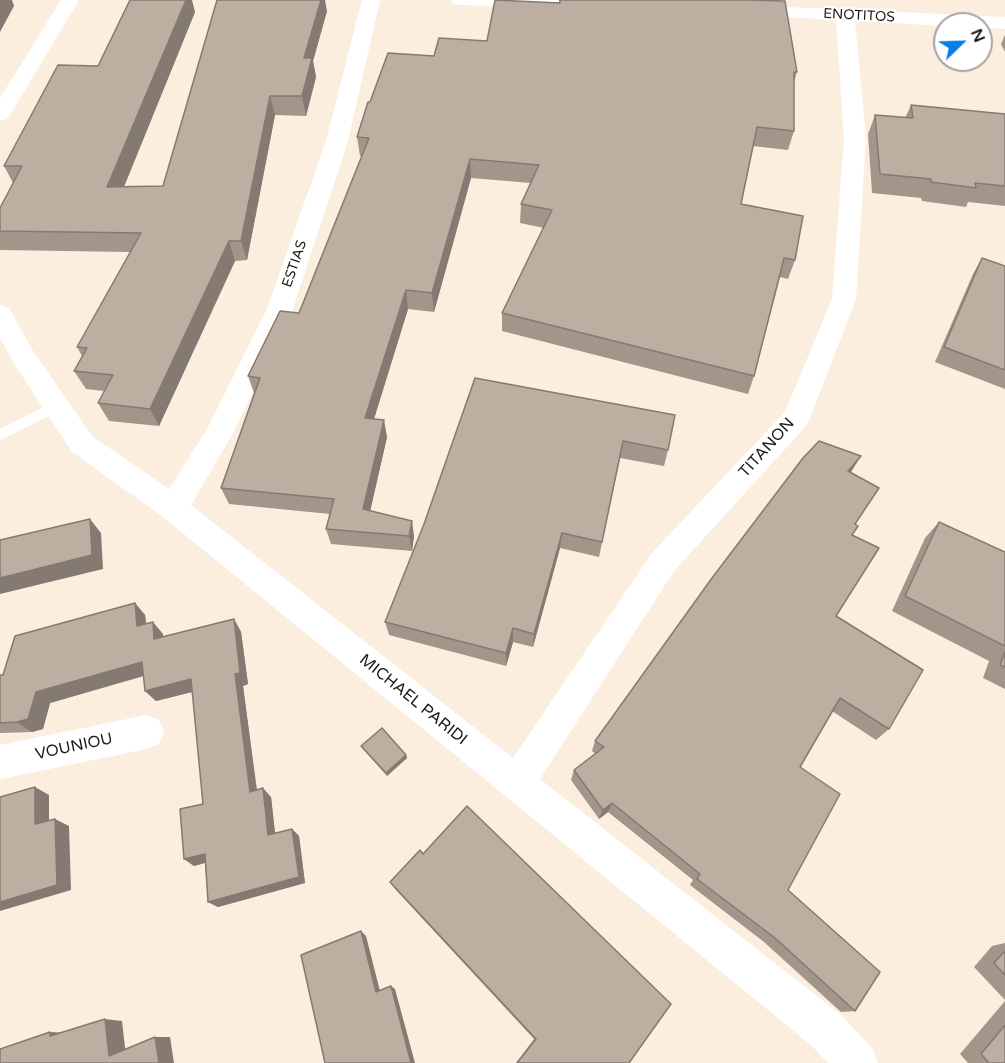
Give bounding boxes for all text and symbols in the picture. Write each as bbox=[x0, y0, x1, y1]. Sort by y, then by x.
street label: ENOTITOS bbox=[823, 6, 895, 26]
north arrow bbox=[933, 12, 993, 72]
text: N bbox=[966, 26, 989, 46]
street label: ESTIAS bbox=[279, 238, 311, 290]
street label: TITANON bbox=[735, 414, 799, 482]
street label: MICHAEL PARIDI bbox=[355, 651, 471, 749]
street label: VOUNIOU bbox=[34, 729, 114, 765]

